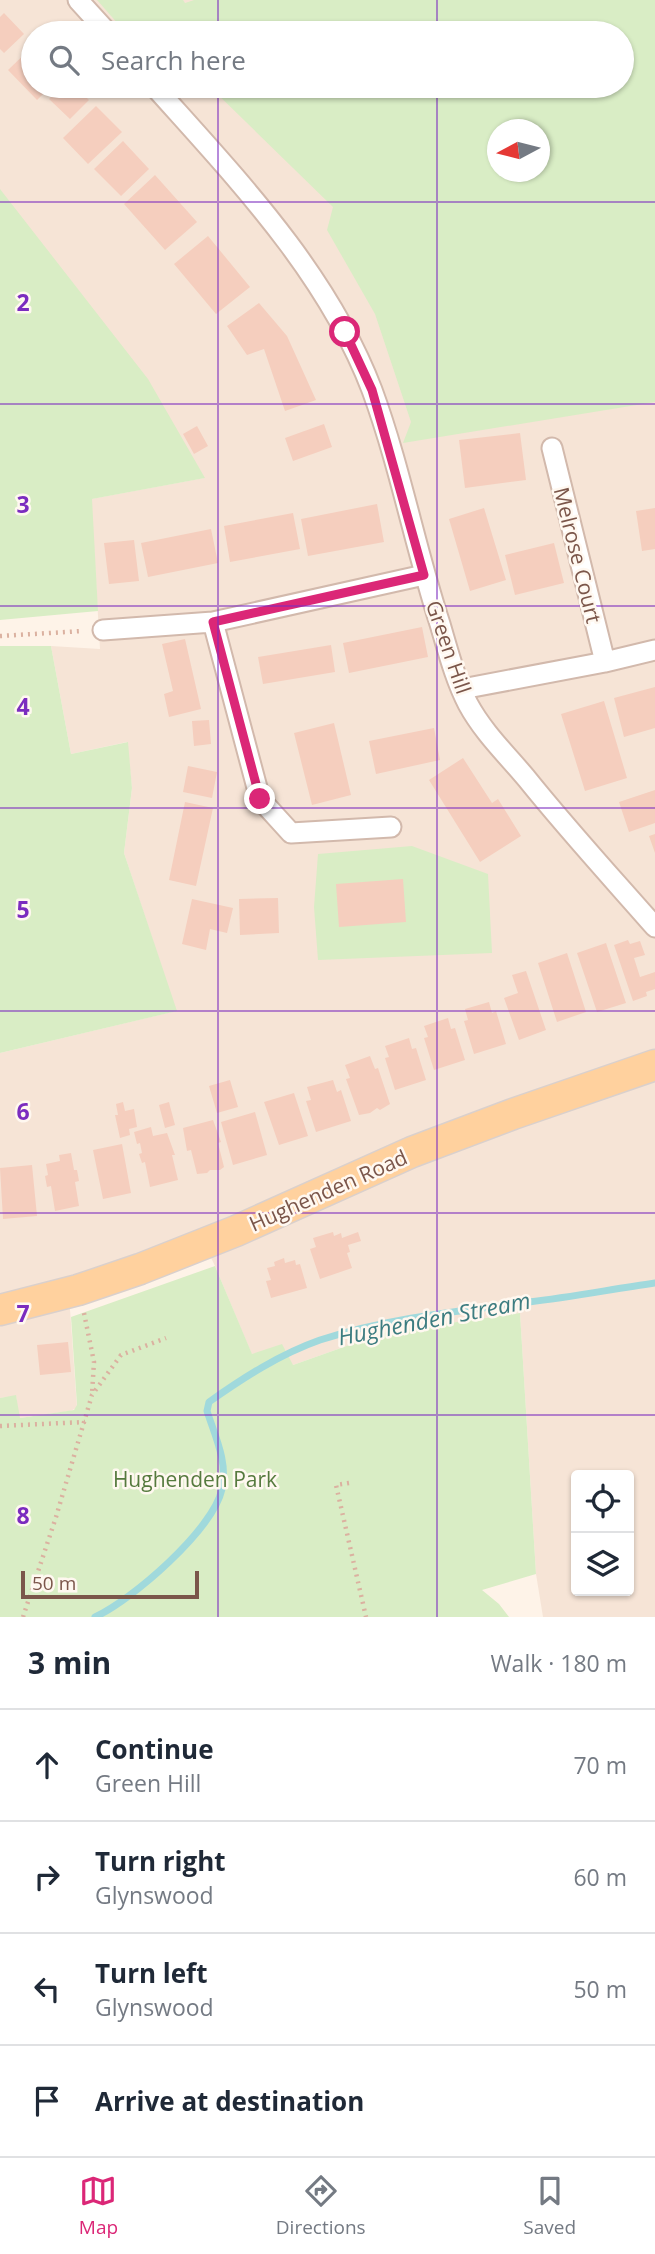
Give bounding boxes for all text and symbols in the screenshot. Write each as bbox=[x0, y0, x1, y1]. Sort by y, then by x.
search box bbox=[21, 21, 634, 98]
icon: search bbox=[45, 41, 83, 79]
text: Search here bbox=[101, 42, 246, 78]
north arrow bbox=[487, 119, 550, 182]
text: 2 bbox=[16, 286, 30, 318]
route start bbox=[329, 316, 360, 347]
street label: Melrose Court bbox=[548, 484, 608, 626]
text: 3 bbox=[16, 488, 30, 520]
street label: Green Hill bbox=[420, 597, 478, 697]
text: 4 bbox=[16, 690, 30, 722]
route end bbox=[244, 783, 275, 814]
text: 5 bbox=[16, 893, 30, 925]
text: 6 bbox=[16, 1095, 30, 1127]
street label: Hughenden Road bbox=[244, 1143, 412, 1237]
water label: Hughenden Stream bbox=[335, 1284, 533, 1352]
text: 7 bbox=[16, 1297, 30, 1329]
park label: Hughenden Park bbox=[113, 1465, 277, 1493]
map controls bbox=[571, 1470, 634, 1596]
button: locate bbox=[571, 1470, 634, 1533]
text: 8 bbox=[16, 1499, 30, 1531]
button: layers bbox=[571, 1533, 634, 1596]
scale bar bbox=[21, 1568, 200, 1600]
text: 50 m bbox=[32, 1570, 76, 1596]
text: 3 min bbox=[28, 1642, 111, 1683]
text: Walk · 180 m bbox=[490, 1647, 627, 1679]
text: Continue bbox=[95, 1731, 214, 1767]
icon: ahead bbox=[28, 1746, 66, 1784]
text: 70 m bbox=[573, 1749, 627, 1781]
text: Green Hill bbox=[95, 1767, 201, 1799]
text: Turn right bbox=[95, 1843, 226, 1879]
icon: right bbox=[28, 1858, 66, 1896]
text: 60 m bbox=[573, 1861, 627, 1893]
text: Glynswood bbox=[95, 1879, 214, 1911]
text: Turn left bbox=[95, 1955, 207, 1991]
icon: left bbox=[28, 1970, 66, 2008]
text: 50 m bbox=[573, 1973, 627, 2005]
text: Glynswood bbox=[95, 1991, 214, 2023]
icon: arrive bbox=[28, 2082, 66, 2120]
text: Arrive at destination bbox=[95, 2083, 364, 2119]
tab: Map bbox=[79, 2172, 118, 2240]
tab: Directions bbox=[276, 2172, 366, 2240]
tab: Saved bbox=[523, 2172, 576, 2240]

